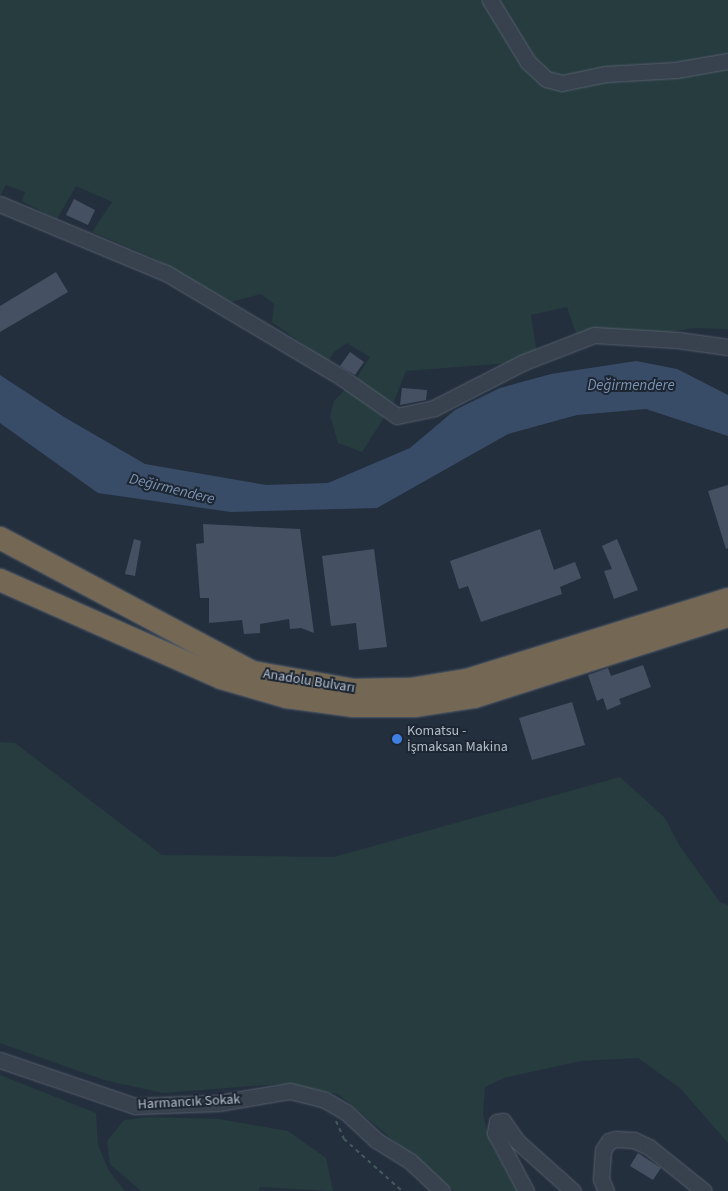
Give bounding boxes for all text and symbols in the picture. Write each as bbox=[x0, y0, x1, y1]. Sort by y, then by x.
water label: Değirmendere bbox=[587, 377, 675, 395]
water label: Değirmendere bbox=[128, 470, 216, 508]
street label: Anadolu Bulvarı bbox=[262, 665, 356, 697]
place label: Komatsu - İşmaksan Makina bbox=[407, 723, 508, 756]
marker: Komatsu - İşmaksan Makina bbox=[391, 733, 403, 745]
street label: Harmancık Sokak bbox=[137, 1091, 241, 1113]

